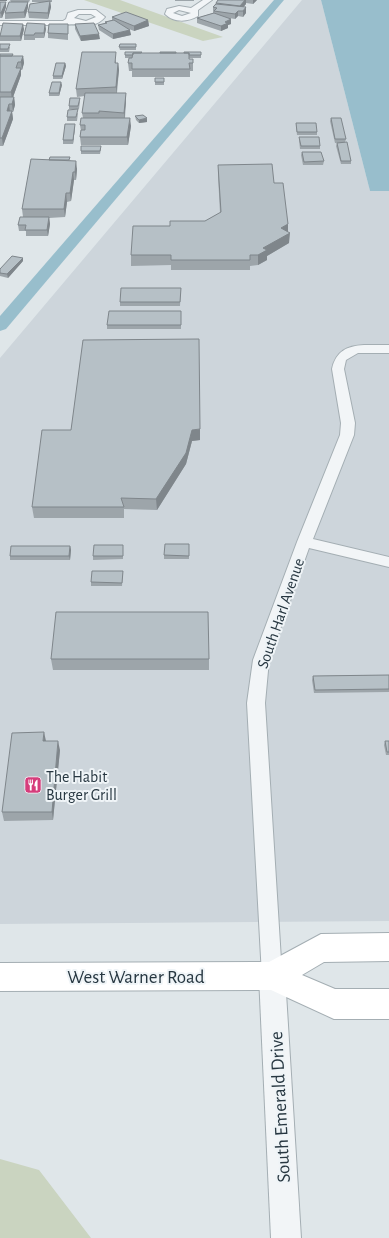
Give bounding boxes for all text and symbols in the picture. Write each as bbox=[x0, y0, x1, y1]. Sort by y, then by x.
street label: South Harl Avenue bbox=[255, 556, 307, 671]
place label: The Habit Burger Grill bbox=[46, 769, 117, 803]
restaurant icon: The Habit Burger Grill bbox=[23, 775, 43, 795]
street label: West Warner Road bbox=[67, 968, 205, 987]
street label: South Emerald Drive bbox=[267, 1031, 294, 1183]

